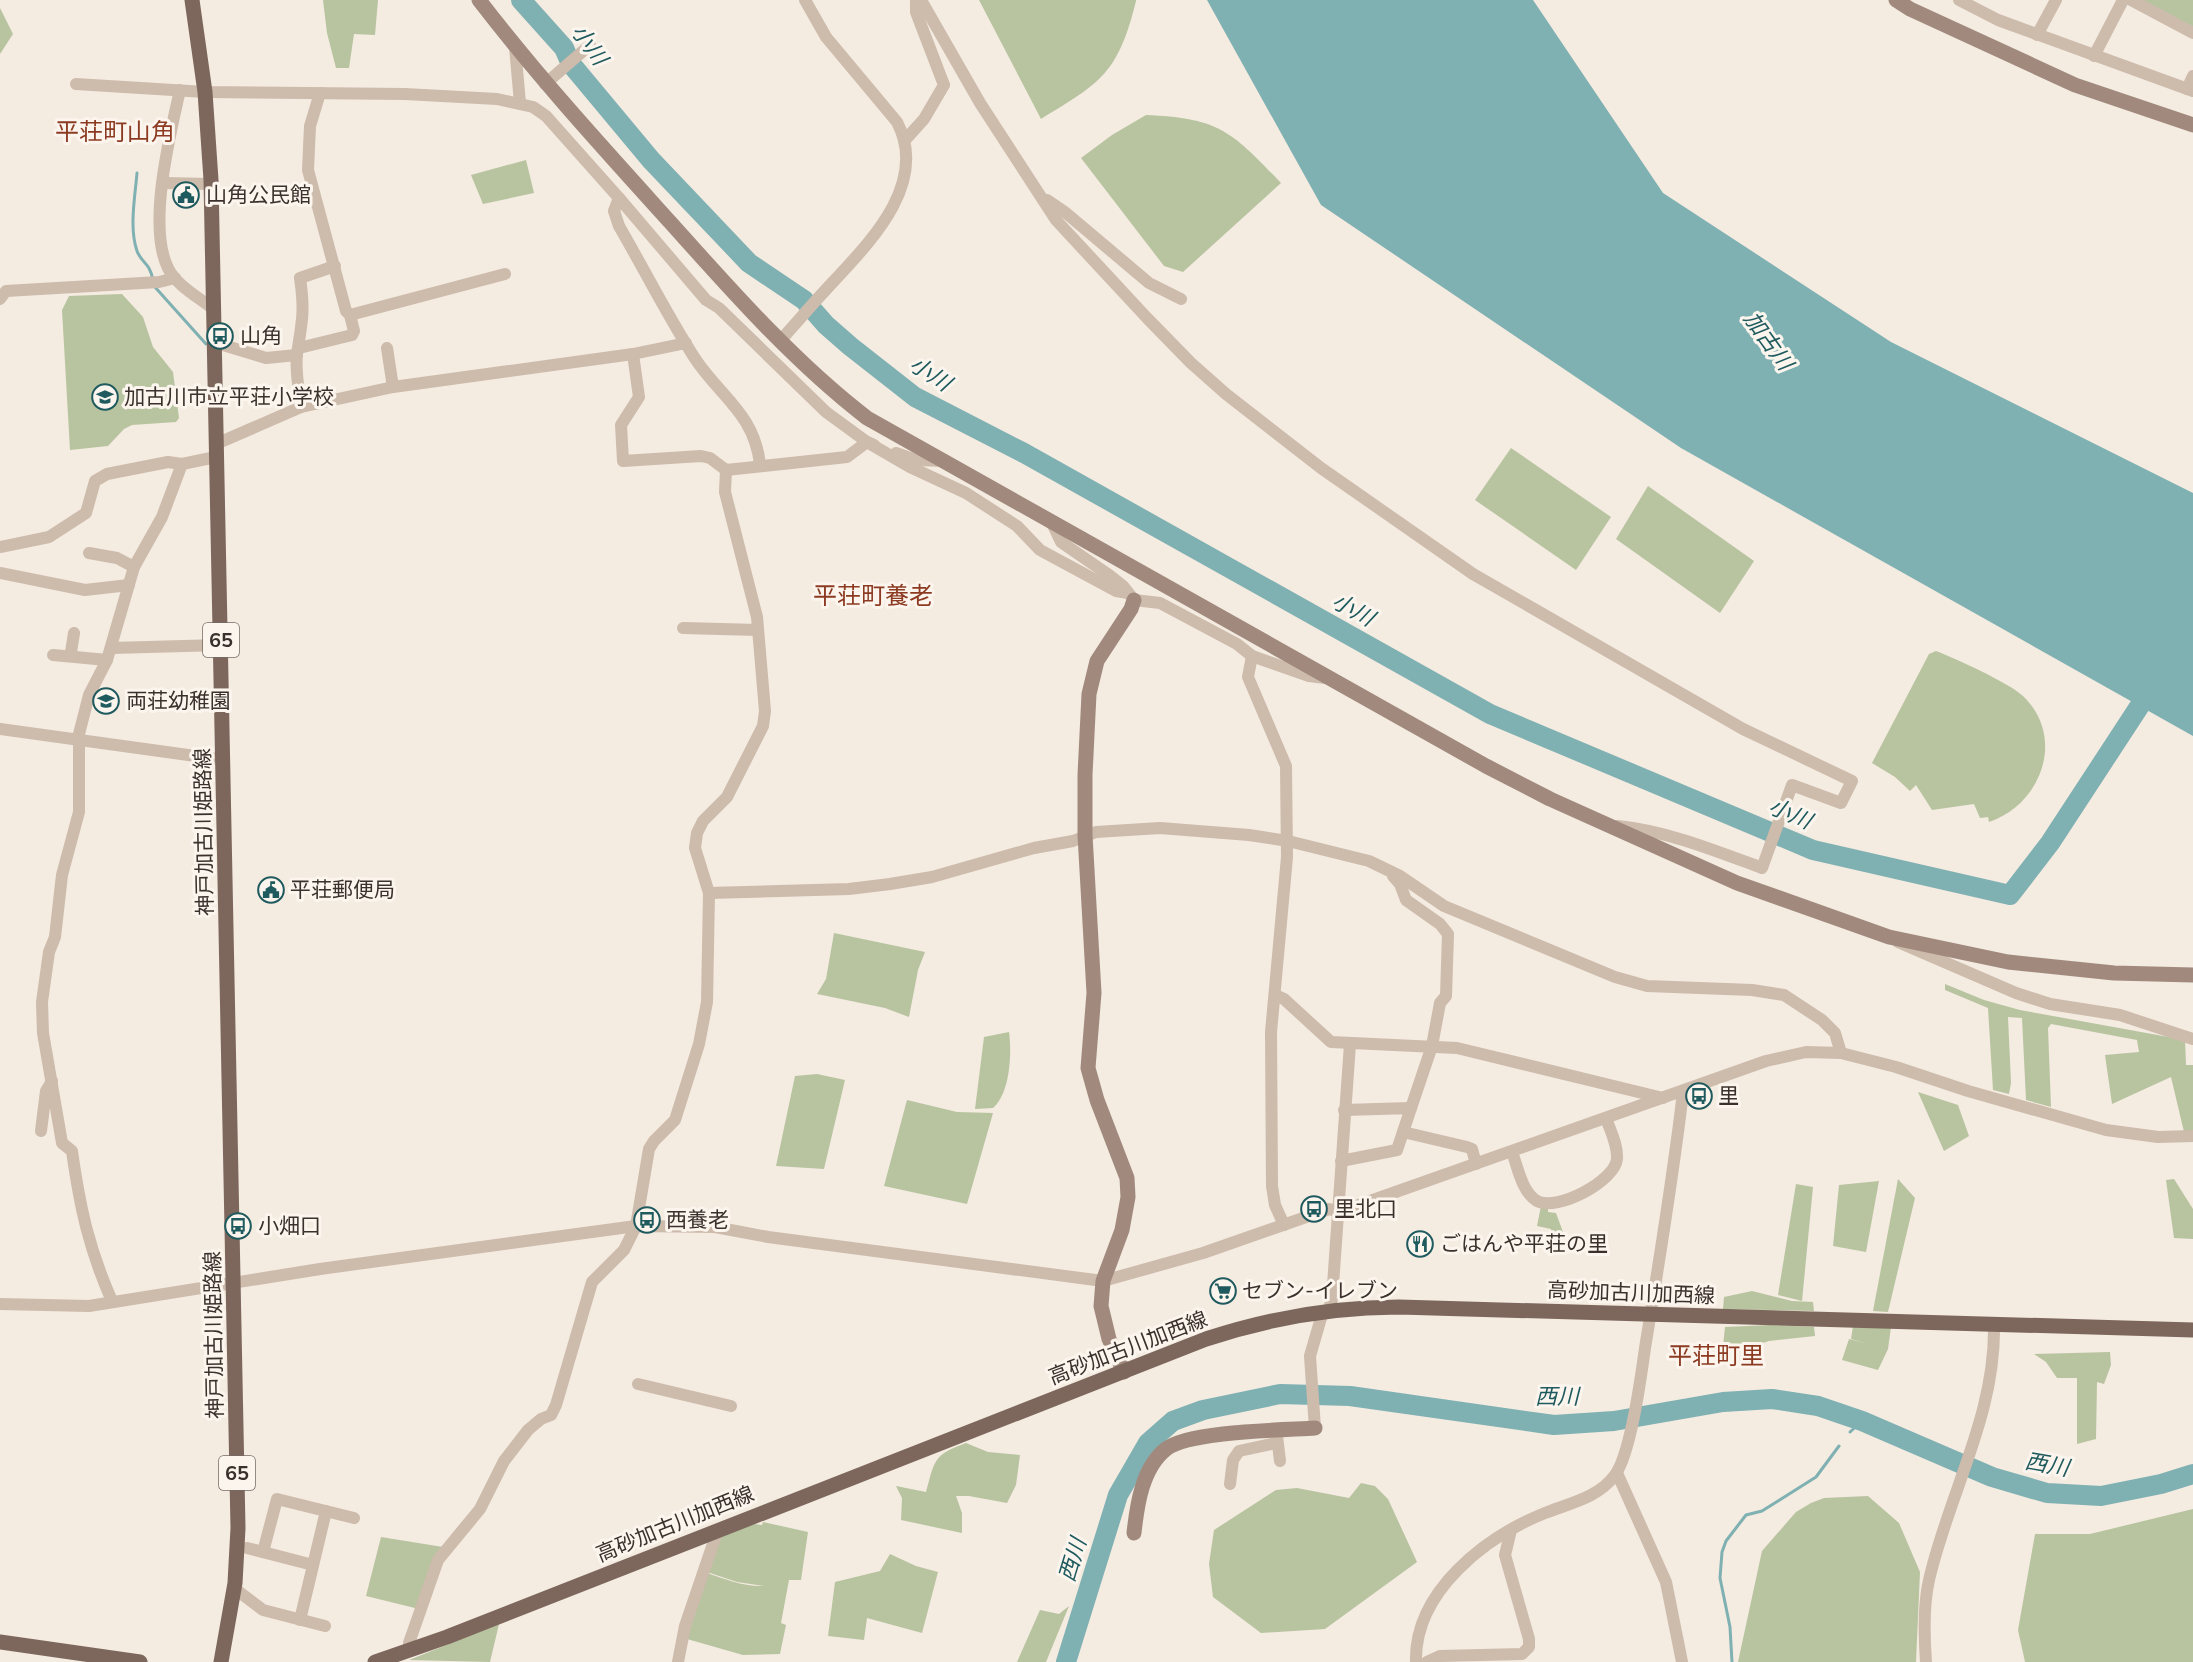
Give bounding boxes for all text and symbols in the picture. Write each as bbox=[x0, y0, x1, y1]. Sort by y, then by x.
water label: 小川 bbox=[564, 18, 615, 73]
district label: 平荘町山角 bbox=[55, 116, 175, 148]
public building icon: 山角公民館 bbox=[171, 180, 201, 210]
place label: 山角公民館 bbox=[206, 181, 311, 209]
water label: 加古川 bbox=[1736, 305, 1801, 378]
bus stop icon: 山角 bbox=[205, 321, 235, 351]
place label: 山角 bbox=[240, 322, 282, 350]
water label: 小川 bbox=[903, 349, 958, 400]
school or university icon: 加古川市立平荘小学校 bbox=[90, 382, 120, 412]
place label: 加古川市立平荘小学校 bbox=[124, 383, 334, 411]
district label: 平荘町養老 bbox=[813, 580, 933, 612]
water label: 小川 bbox=[1326, 586, 1381, 635]
road number: 65 bbox=[203, 623, 239, 657]
school or university icon: 両荘幼稚園 bbox=[91, 686, 121, 716]
place label: 両荘幼稚園 bbox=[126, 687, 231, 715]
street label: 神戸加古川姫路線 bbox=[189, 748, 219, 916]
water label: 小川 bbox=[1764, 792, 1818, 837]
public building icon: 平荘郵便局 bbox=[256, 875, 286, 905]
place label: 平荘郵便局 bbox=[290, 876, 395, 904]
bus stop icon: 里 bbox=[1684, 1081, 1714, 1111]
place label: 里 bbox=[1718, 1082, 1739, 1110]
bus stop icon: 里北口 bbox=[1299, 1194, 1329, 1224]
place label: 里北口 bbox=[1334, 1195, 1397, 1223]
bus stop icon: 西養老 bbox=[632, 1205, 662, 1235]
place label: 西養老 bbox=[666, 1206, 729, 1234]
bus stop icon: 小畑口 bbox=[223, 1211, 253, 1241]
place label: 小畑口 bbox=[258, 1212, 321, 1240]
restaurant icon: ごはんや平荘の里 bbox=[1405, 1229, 1435, 1259]
place label: ごはんや平荘の里 bbox=[1440, 1230, 1608, 1258]
street label: 神戸加古川姫路線 bbox=[199, 1251, 229, 1419]
supermarket icon: セブン-イレブン bbox=[1208, 1276, 1238, 1306]
street label: 高砂加古川加西線 bbox=[1547, 1276, 1715, 1310]
place label: セブン-イレブン bbox=[1242, 1277, 1398, 1305]
street label: 高砂加古川加西線 bbox=[1045, 1305, 1211, 1391]
district label: 平荘町里 bbox=[1668, 1340, 1764, 1372]
water label: 西川 bbox=[1535, 1382, 1581, 1412]
water label: 西川 bbox=[2023, 1446, 2073, 1484]
road number: 65 bbox=[219, 1456, 255, 1490]
street label: 高砂加古川加西線 bbox=[592, 1480, 758, 1568]
water label: 西川 bbox=[1052, 1533, 1094, 1585]

